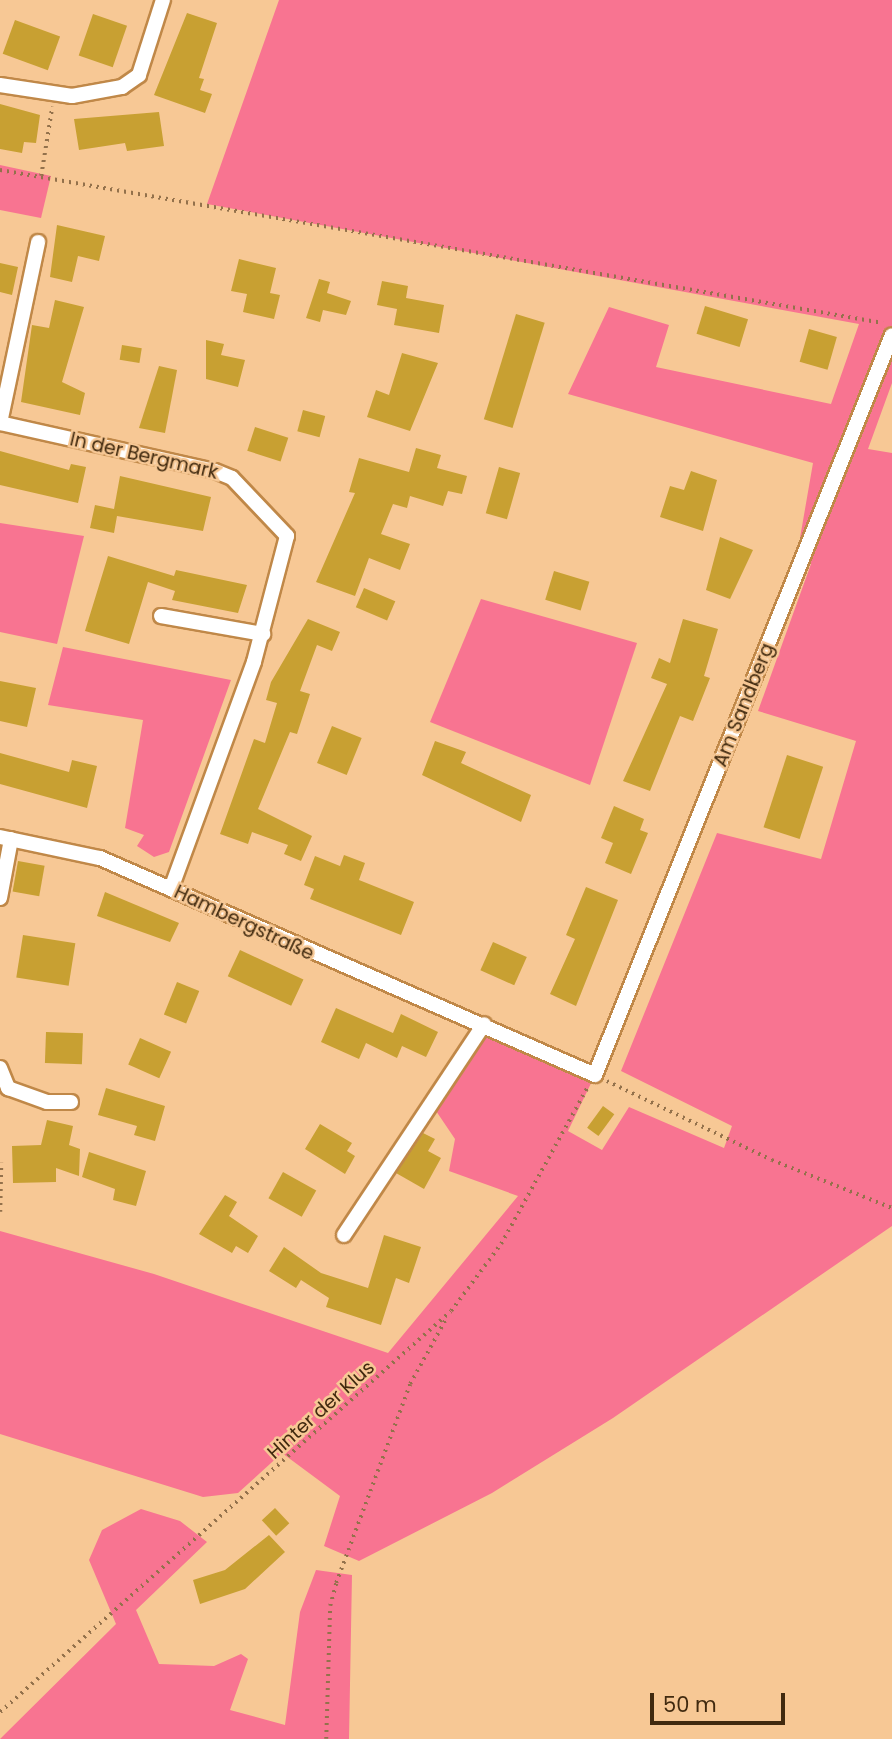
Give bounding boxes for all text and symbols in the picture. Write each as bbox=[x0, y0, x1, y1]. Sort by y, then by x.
street label: In der Bergmark bbox=[68, 428, 220, 484]
street label: Am Sandberg bbox=[709, 640, 779, 770]
street label: Hambergstraße bbox=[170, 881, 318, 965]
street label: Hinter der Klus bbox=[263, 1356, 379, 1464]
scale bar bbox=[654, 1680, 789, 1724]
text: 50 m bbox=[663, 1690, 717, 1719]

